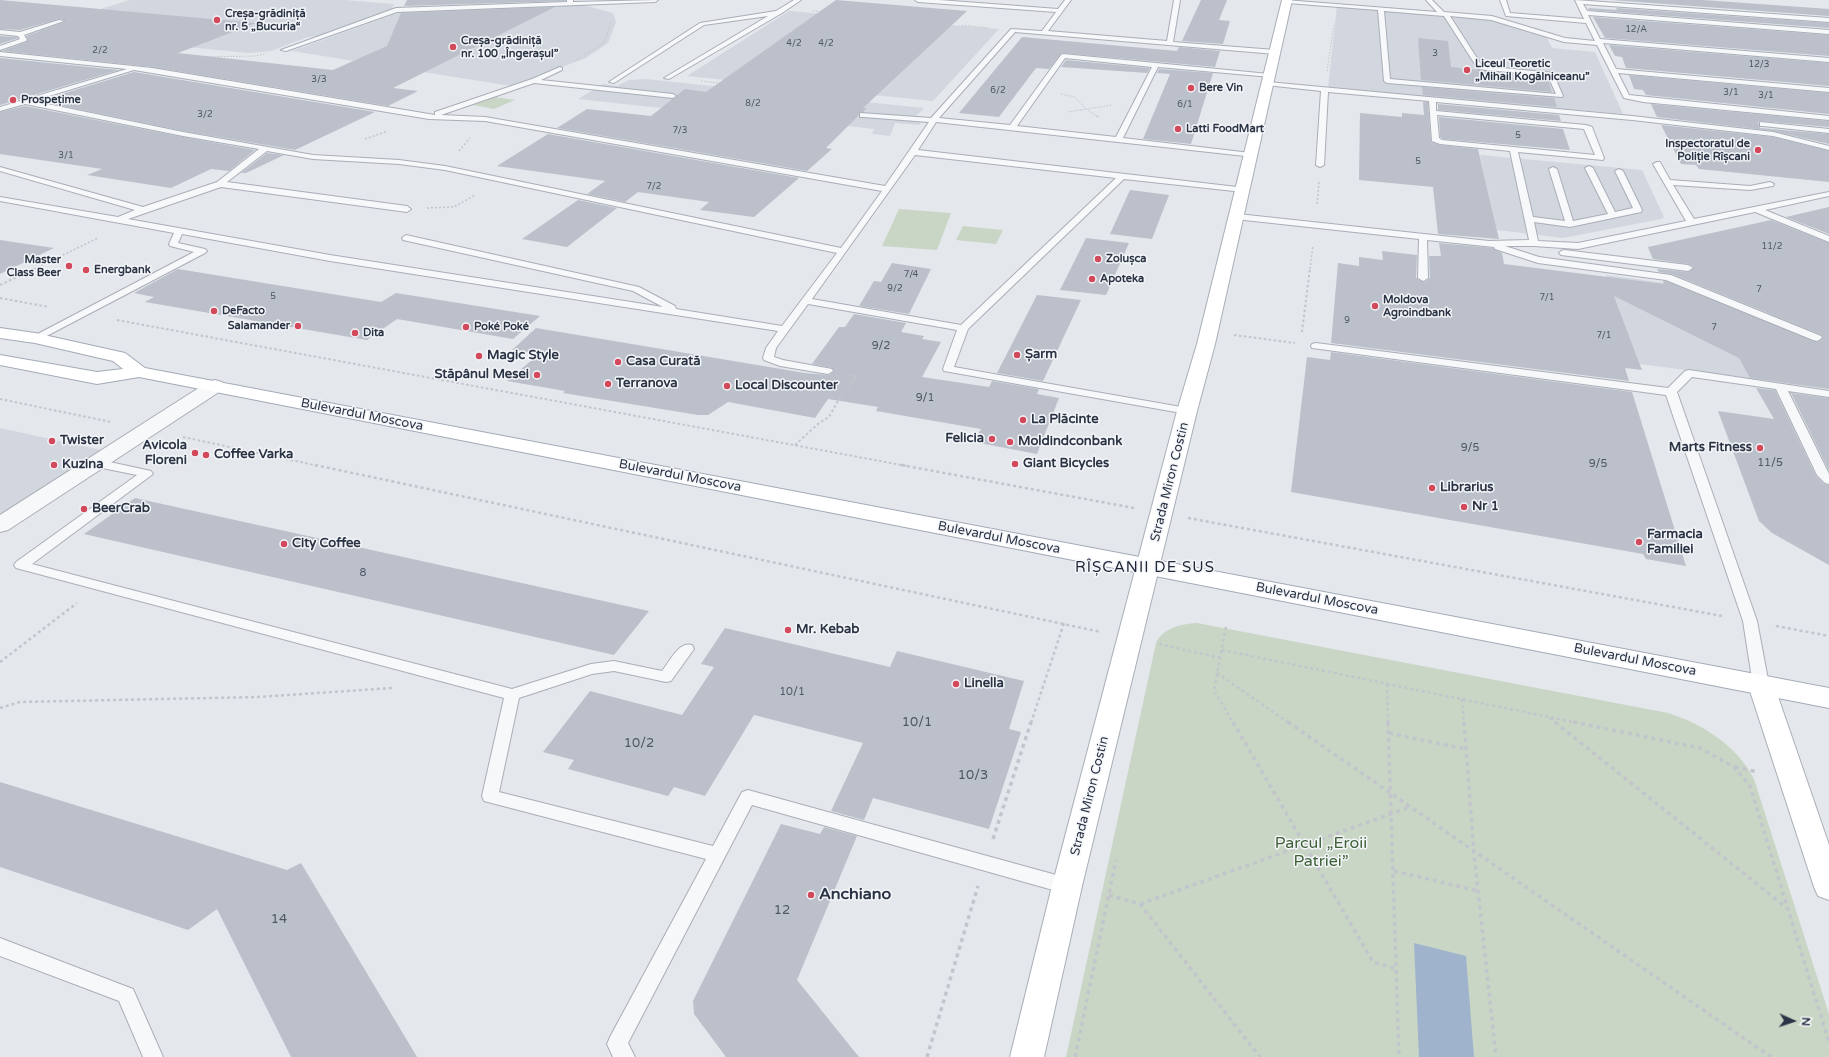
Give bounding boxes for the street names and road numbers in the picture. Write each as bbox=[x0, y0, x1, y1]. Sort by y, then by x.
street label: Bulevardul Moscova bbox=[299, 395, 425, 435]
street label: Strada Miron Costin bbox=[1148, 421, 1192, 543]
street label: Bulevardul Moscova bbox=[617, 456, 743, 496]
street label: Bulevardul Moscova bbox=[936, 518, 1062, 558]
street label: Bulevardul Moscova bbox=[1254, 579, 1380, 619]
street label: Bulevardul Moscova bbox=[1572, 640, 1698, 680]
street label: Strada Miron Costin bbox=[1068, 735, 1112, 857]

